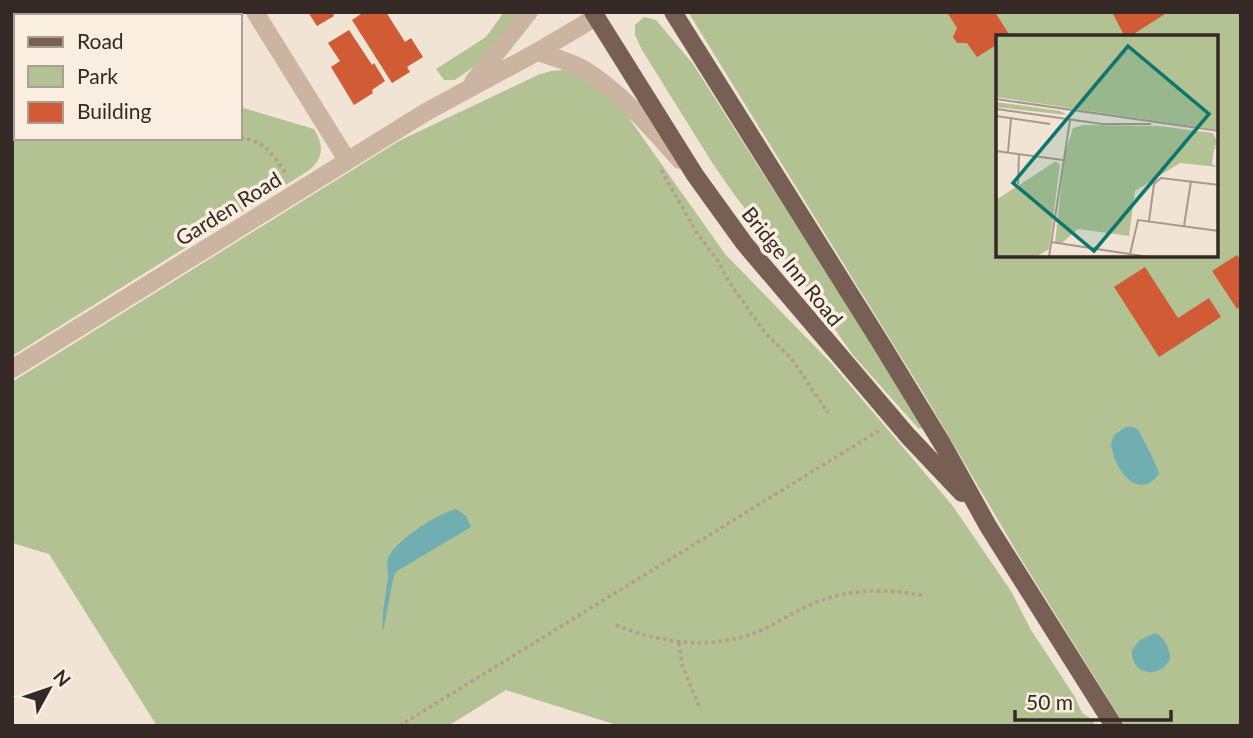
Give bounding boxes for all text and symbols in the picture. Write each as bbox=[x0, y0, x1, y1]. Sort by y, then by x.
legend bbox=[14, 14, 242, 140]
text: Road bbox=[77, 28, 124, 53]
inset map bbox=[996, 35, 1218, 257]
text: Park bbox=[77, 63, 118, 88]
text: Building bbox=[77, 98, 152, 123]
street label: Garden Road bbox=[171, 166, 285, 250]
street label: Bridge Inn Road bbox=[737, 201, 849, 331]
north arrow bbox=[14, 654, 84, 724]
text: N bbox=[49, 665, 76, 691]
scale bar bbox=[1015, 678, 1171, 722]
text: 50 m bbox=[1026, 689, 1073, 714]

